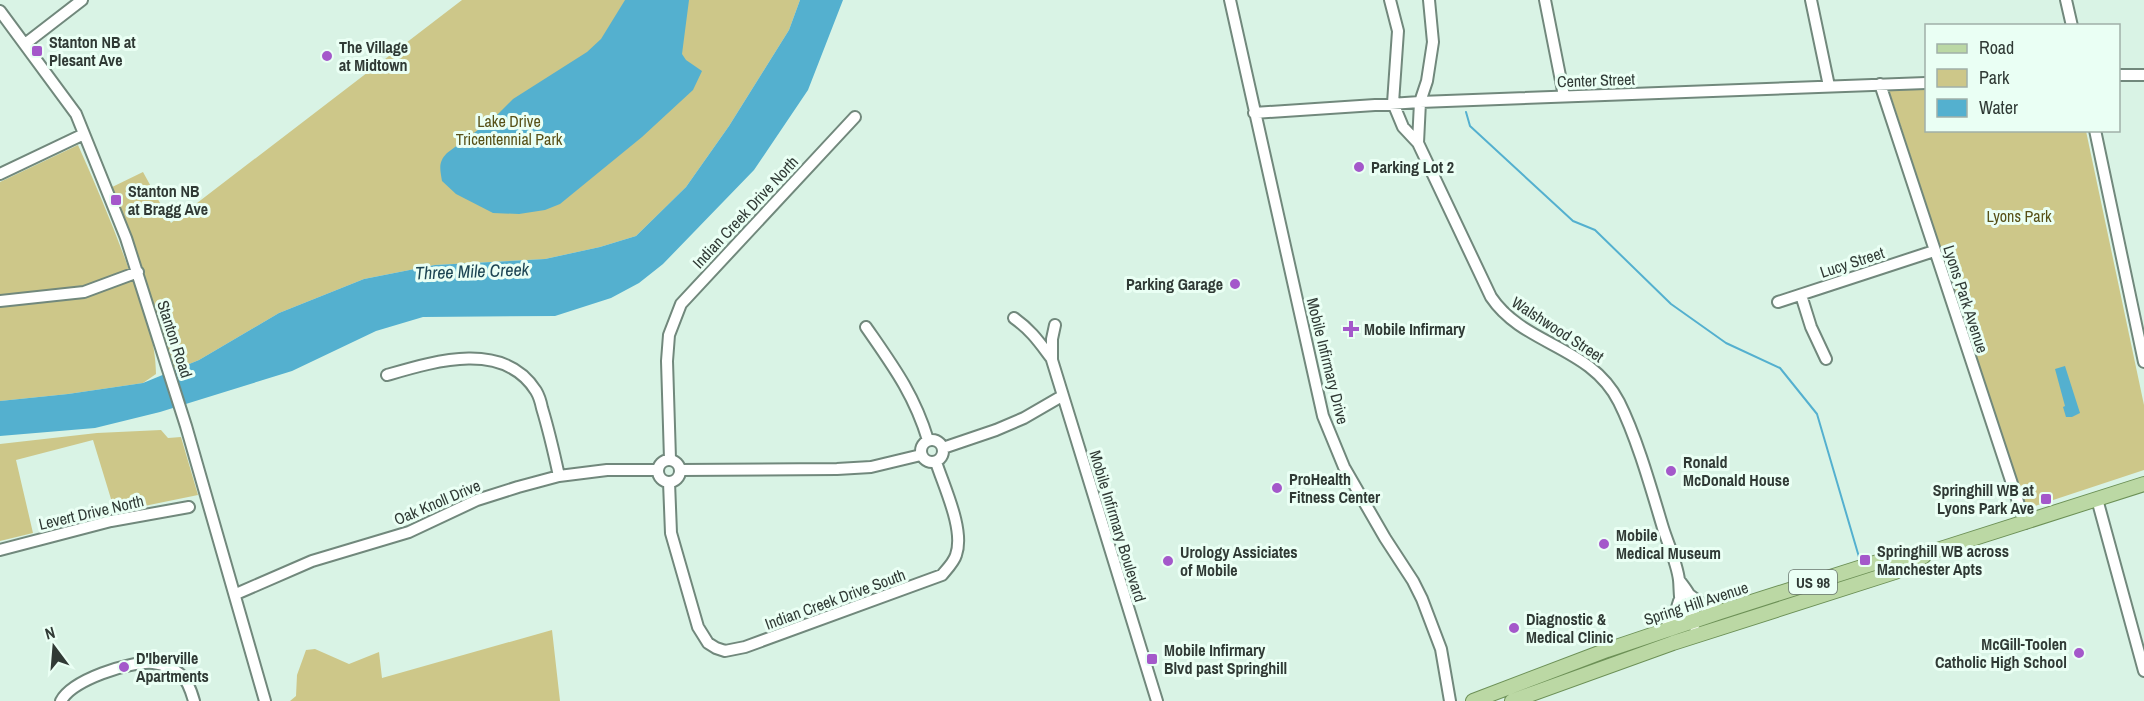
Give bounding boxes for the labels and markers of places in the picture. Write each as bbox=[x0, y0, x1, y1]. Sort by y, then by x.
place label: Stanton NB at Plesant Ave bbox=[49, 31, 136, 71]
place label: The Village at Midtown bbox=[339, 36, 408, 76]
marker: Stanton NB at Plesant Ave bbox=[30, 44, 44, 58]
marker: The Village at Midtown bbox=[320, 49, 334, 63]
place label: Parking Lot 2 bbox=[1371, 156, 1454, 178]
marker: Parking Lot 2 bbox=[1352, 160, 1366, 174]
place label: Stanton NB at Bragg Ave bbox=[128, 180, 208, 220]
marker: Stanton NB at Bragg Ave bbox=[109, 193, 123, 207]
place label: Parking Garage bbox=[1126, 273, 1223, 295]
marker: Parking Garage bbox=[1228, 277, 1242, 291]
place label: Mobile Infirmary bbox=[1364, 318, 1466, 340]
marker: Mobile Infirmary bbox=[1342, 320, 1360, 338]
place label: Ronald McDonald House bbox=[1683, 451, 1789, 491]
marker: Ronald McDonald House bbox=[1664, 464, 1678, 478]
place label: ProHealth Fitness Center bbox=[1289, 468, 1381, 508]
place label: Springhill WB at Lyons Park Ave bbox=[1933, 479, 2035, 519]
marker: ProHealth Fitness Center bbox=[1270, 481, 1284, 495]
marker: Springhill WB at Lyons Park Ave bbox=[2039, 492, 2053, 506]
place label: Mobile Medical Museum bbox=[1616, 524, 1721, 564]
marker: Mobile Medical Museum bbox=[1597, 537, 1611, 551]
place label: Springhill WB across Manchester Apts bbox=[1877, 540, 2009, 580]
place label: Urology Assiciates of Mobile bbox=[1180, 541, 1298, 581]
marker: Springhill WB across Manchester Apts bbox=[1858, 553, 1872, 567]
marker: Urology Assiciates of Mobile bbox=[1161, 554, 1175, 568]
place label: Diagnostic & Medical Clinic bbox=[1526, 608, 1614, 648]
marker: Diagnostic & Medical Clinic bbox=[1507, 621, 1521, 635]
place label: McGill-Toolen Catholic High School bbox=[1935, 633, 2067, 673]
place label: Mobile Infirmary Blvd past Springhill bbox=[1164, 639, 1287, 679]
marker: McGill-Toolen Catholic High School bbox=[2072, 646, 2086, 660]
place label: D'Iberville Apartments bbox=[136, 647, 209, 687]
marker: Mobile Infirmary Blvd past Springhill bbox=[1145, 652, 1159, 666]
marker: D'Iberville Apartments bbox=[117, 660, 131, 674]

